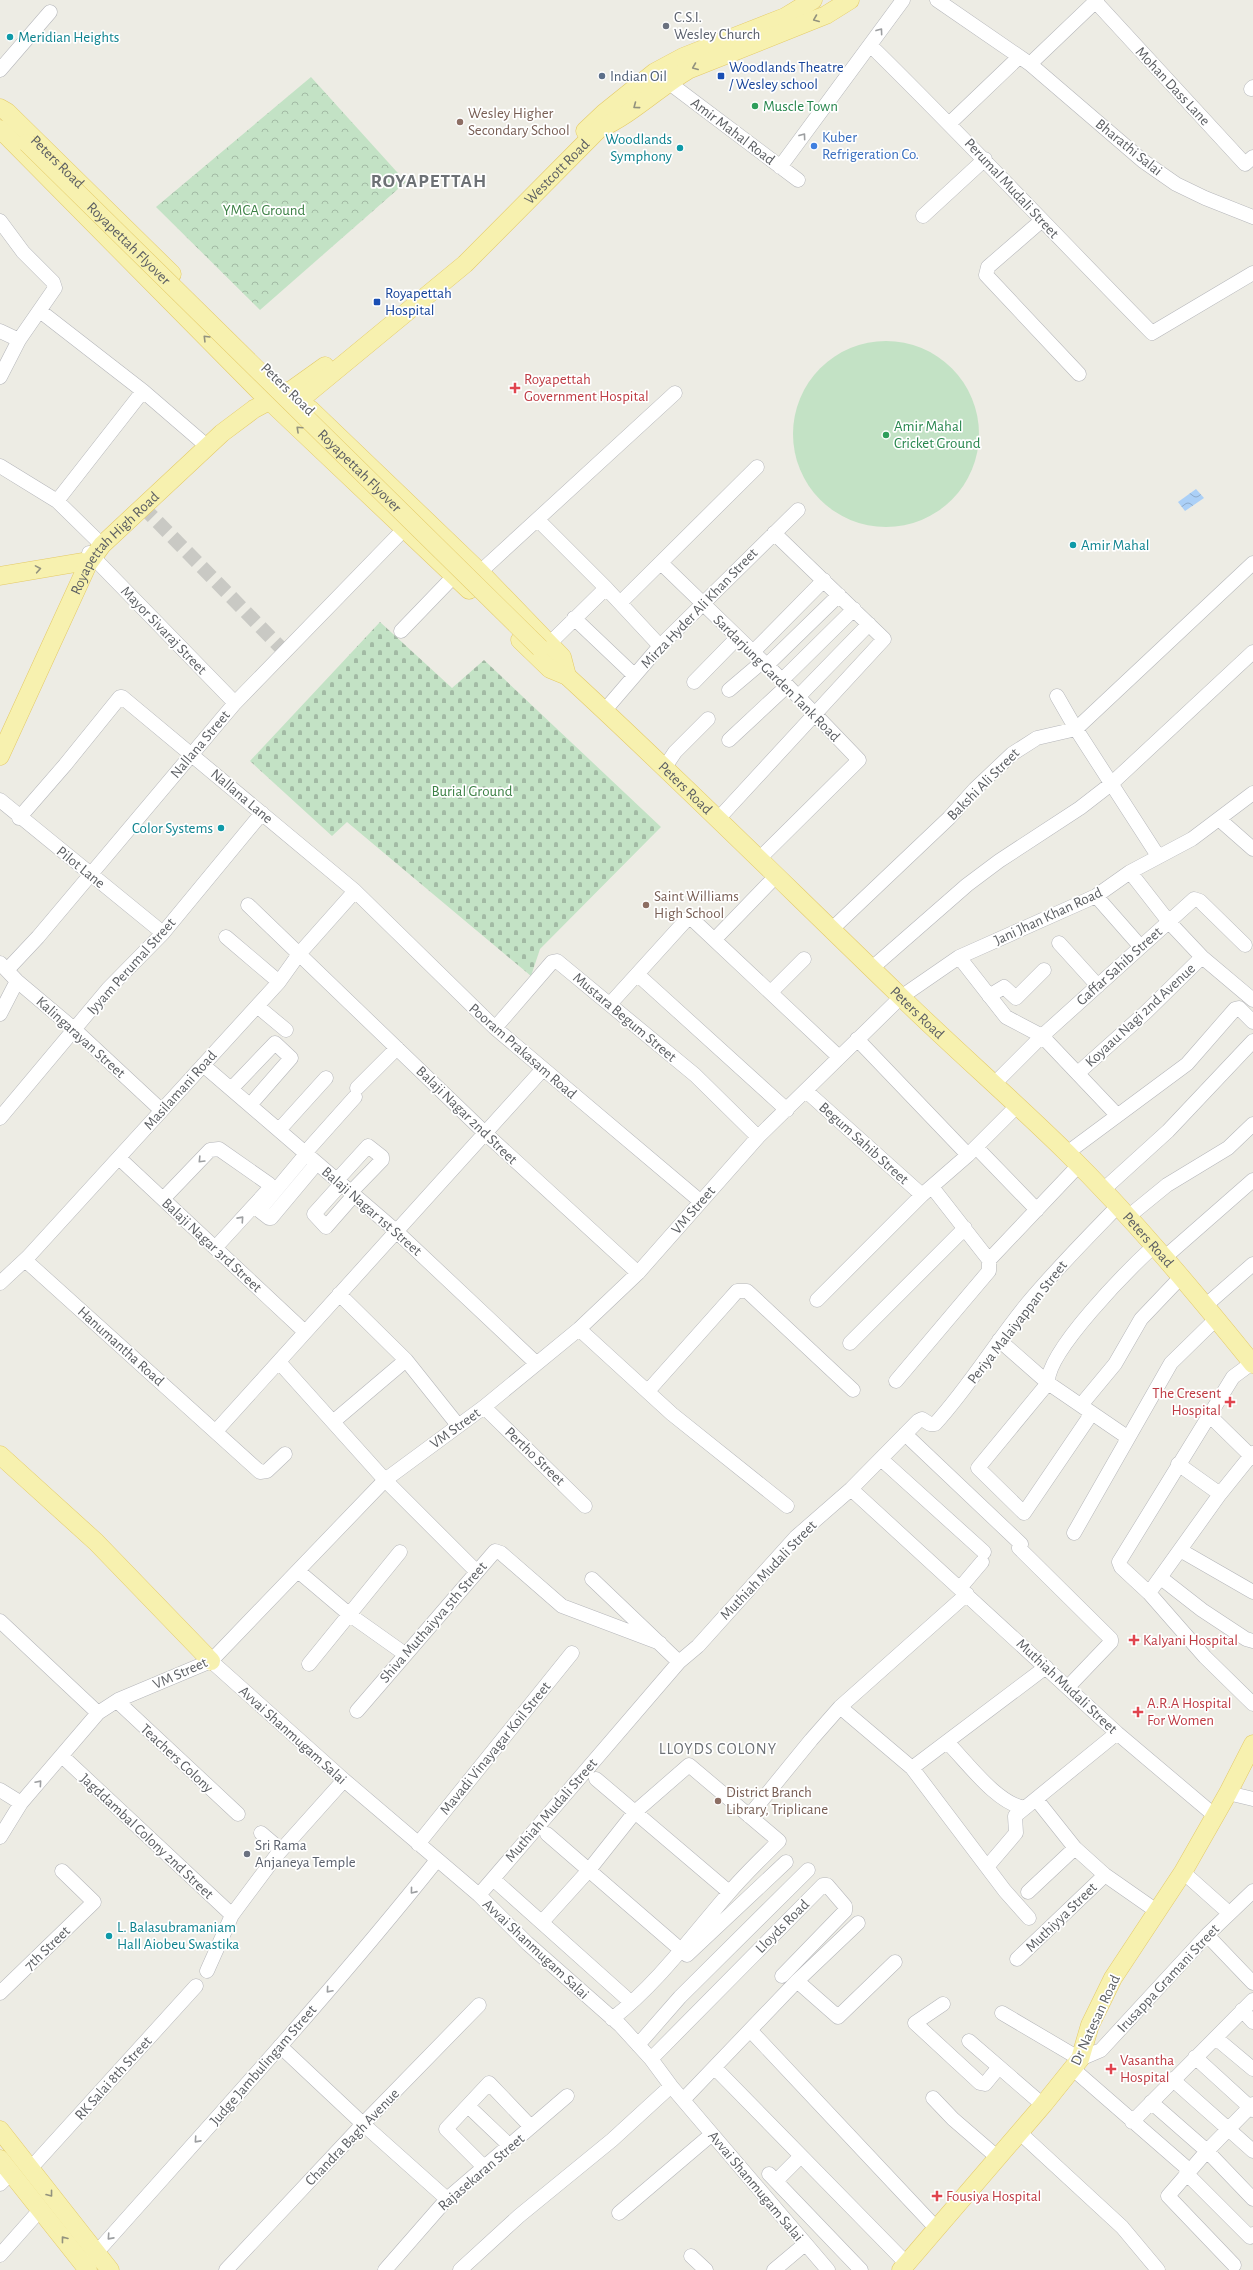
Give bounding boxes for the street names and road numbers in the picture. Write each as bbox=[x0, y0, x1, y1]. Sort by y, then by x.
street label: Mohan Dass Lane bbox=[1133, 44, 1213, 129]
street label: Amir Mahal Road bbox=[688, 95, 778, 168]
street label: Bharathi Salai bbox=[1093, 116, 1165, 179]
street label: Peters Road bbox=[28, 133, 87, 192]
street label: Perumal Mudali Street bbox=[962, 135, 1062, 241]
street label: Westcott Road bbox=[522, 136, 592, 207]
street label: Royapettah Flyover bbox=[84, 199, 173, 288]
street label: Peters Road bbox=[258, 360, 318, 419]
street label: Royapettah Flyover bbox=[315, 427, 404, 515]
street label: Royapettah High Road bbox=[68, 489, 162, 597]
street label: Mirza Hyder Ali Khan Street bbox=[638, 545, 761, 671]
street label: Mayor Sivaraj Street bbox=[118, 583, 210, 677]
street label: Sardarjung Garden Tank Road bbox=[710, 612, 843, 745]
street label: Nallana Street bbox=[168, 707, 233, 781]
street label: Bakshi Ali Street bbox=[944, 745, 1022, 823]
street label: Peters Road bbox=[655, 759, 715, 817]
street label: Nallana Lane bbox=[208, 766, 276, 827]
street label: Pilot Lane bbox=[54, 843, 108, 891]
street label: Jani Jhan Khan Road bbox=[992, 885, 1105, 948]
street label: Iyyam Perumal Street bbox=[84, 915, 179, 1018]
street label: Gaffar Sahib Street bbox=[1074, 924, 1165, 1009]
street label: Koyaau Nagi 2nd Avenue bbox=[1083, 961, 1198, 1070]
street label: Mustara Begum Street bbox=[570, 970, 679, 1065]
street label: Peters Road bbox=[887, 984, 947, 1042]
street label: Kalingarayan Street bbox=[33, 994, 128, 1081]
street label: Pooram Prakasam Road bbox=[466, 1001, 579, 1102]
street label: Masilamani Road bbox=[141, 1048, 220, 1133]
street label: Balaji Nagar 2nd Street bbox=[413, 1063, 520, 1167]
street label: Begum Sahib Street bbox=[816, 1099, 911, 1187]
street label: Balaji Nagar 1st Street bbox=[319, 1164, 425, 1259]
street label: VM Street bbox=[669, 1183, 718, 1237]
street label: Balaji Nagar 3rd Street bbox=[159, 1195, 265, 1295]
street label: Peters Road bbox=[1120, 1209, 1176, 1271]
street label: Periya Malaiyappan Street bbox=[965, 1258, 1070, 1387]
street label: Hanumantha Road bbox=[75, 1304, 167, 1389]
street label: VM Street bbox=[427, 1405, 483, 1451]
street label: Pertho Street bbox=[502, 1424, 568, 1489]
street label: Muthiah Mudali Street bbox=[717, 1518, 820, 1623]
street label: Shiva Muthaiyva 5th Street bbox=[377, 1559, 490, 1686]
street label: Muthiah Mudali Street bbox=[1013, 1636, 1120, 1737]
street label: VM Street bbox=[151, 1655, 210, 1692]
street label: Mavadi Vinayagar Koil Street bbox=[437, 1679, 554, 1818]
street label: Avvai Shanmugam Salai bbox=[236, 1683, 349, 1787]
street label: Teachers Colony bbox=[137, 1721, 216, 1796]
street label: Muthiah Mudali Street bbox=[503, 1756, 600, 1865]
street label: Jagddambal Colony 2nd Street bbox=[77, 1771, 216, 1902]
street label: Muthiyya Street bbox=[1023, 1880, 1100, 1955]
street label: Avvai Shanmugam Salai bbox=[480, 1896, 592, 2002]
street label: Lloyds Road bbox=[753, 1897, 812, 1956]
street label: Irusappa Gramani Street bbox=[1115, 1921, 1222, 2035]
street label: 7th Street bbox=[22, 1923, 73, 1973]
street label: Dr Natesan Road bbox=[1068, 1973, 1123, 2068]
street label: Judge Jambulingam Street bbox=[207, 2002, 320, 2128]
street label: RK Salai 8th Street bbox=[72, 2033, 155, 2123]
street label: Chandra Bagh Avenue bbox=[302, 2086, 402, 2189]
street label: Avvai Shanmugam Salai bbox=[705, 2128, 806, 2244]
street label: Rajasekaran Street bbox=[435, 2131, 527, 2214]

